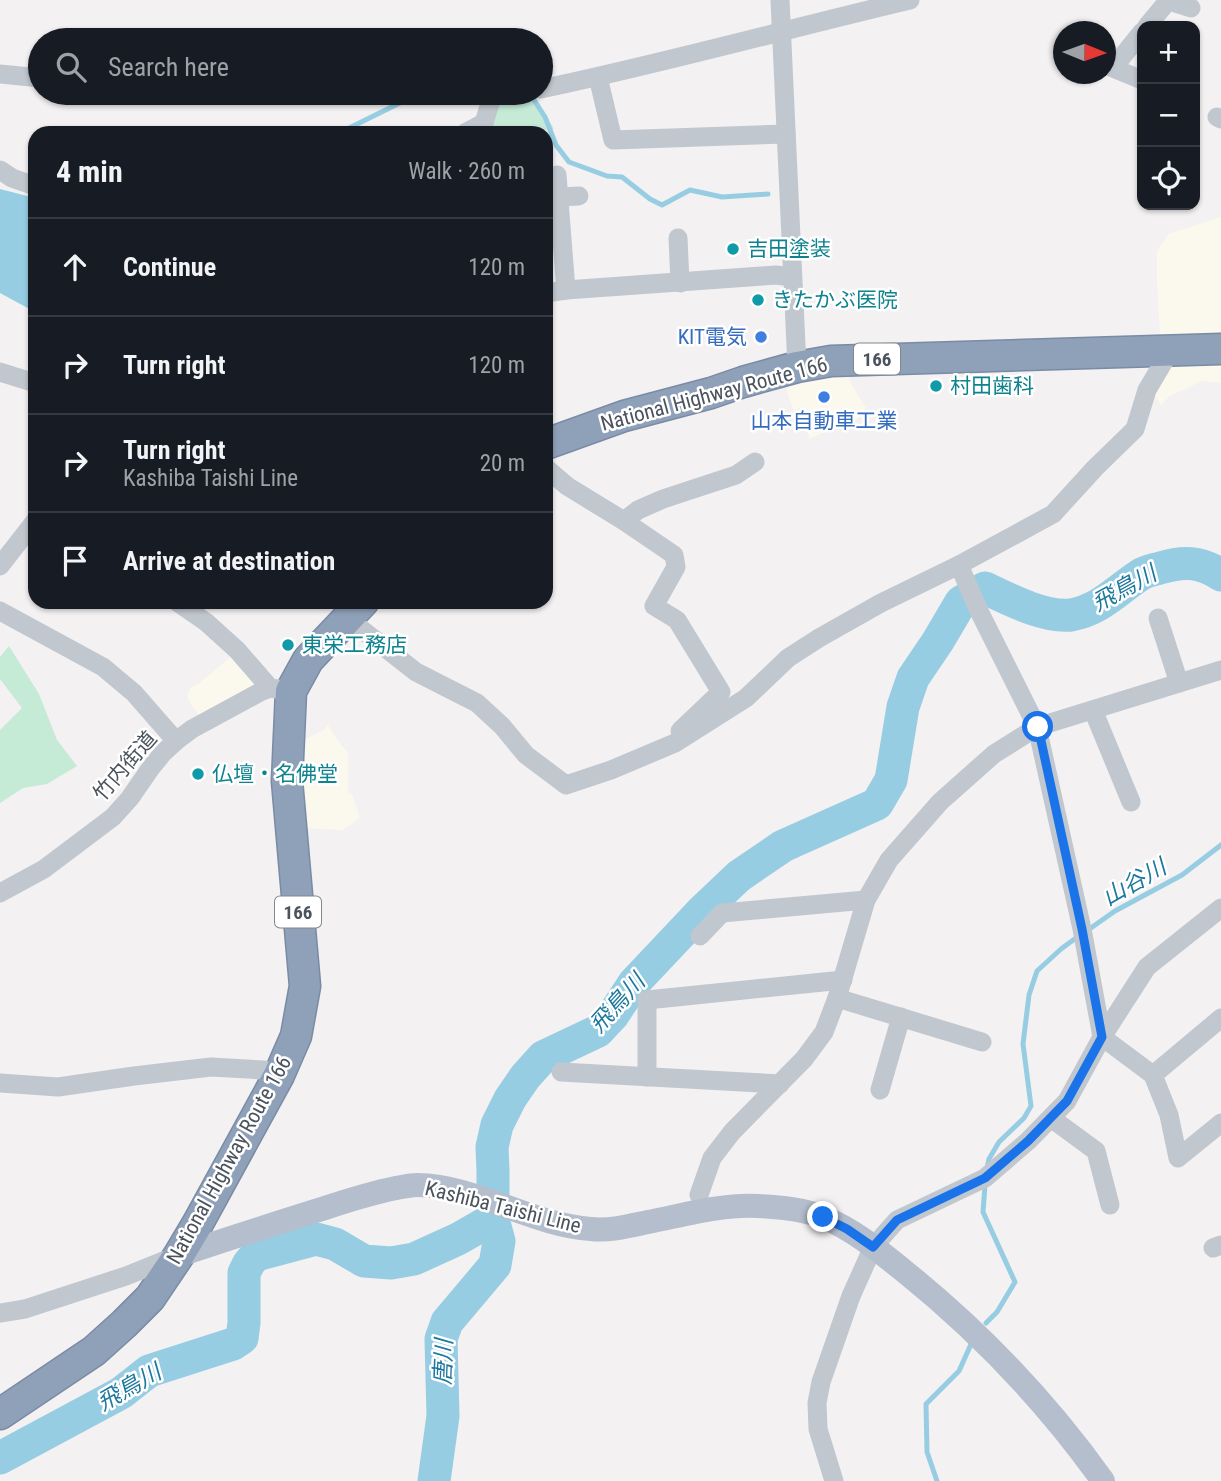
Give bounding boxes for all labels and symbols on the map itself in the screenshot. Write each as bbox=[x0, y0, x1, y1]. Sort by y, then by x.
north arrow bbox=[1053, 21, 1116, 84]
place label: 吉田塗装 bbox=[747, 237, 831, 261]
marker: 吉田塗装 bbox=[725, 241, 741, 257]
place label: きたかぶ医院 bbox=[772, 288, 898, 312]
marker: きたかぶ医院 bbox=[750, 292, 766, 308]
place label: KIT電気 bbox=[678, 325, 747, 349]
marker: KIT電気 bbox=[753, 329, 769, 345]
road number: 166 bbox=[854, 344, 900, 374]
street label: National Highway Route 166 bbox=[598, 352, 830, 436]
place label: 村田歯科 bbox=[950, 374, 1034, 398]
marker: 村田歯科 bbox=[928, 378, 944, 394]
marker: 山本自動車工業 bbox=[816, 389, 832, 405]
place label: 山本自動車工業 bbox=[751, 409, 898, 433]
water label: 飛鳥川 bbox=[1088, 558, 1164, 617]
place label: 東栄工務店 bbox=[302, 633, 407, 657]
marker: 東栄工務店 bbox=[280, 637, 296, 653]
route start bbox=[1022, 711, 1053, 742]
street label: 竹内街道 bbox=[88, 726, 162, 806]
place label: 仏壇・名佛堂 bbox=[212, 762, 338, 786]
marker: 仏壇・名佛堂 bbox=[190, 766, 206, 782]
water label: 山谷川 bbox=[1098, 852, 1173, 911]
road number: 166 bbox=[275, 896, 321, 928]
water label: 飛鳥川 bbox=[584, 966, 652, 1038]
street label: National Highway Route 166 bbox=[162, 1052, 296, 1268]
street label: Kashiba Taishi Line bbox=[423, 1176, 584, 1238]
route end bbox=[807, 1201, 838, 1232]
water label: 唐川 bbox=[429, 1336, 458, 1385]
water label: 飛鳥川 bbox=[93, 1357, 168, 1416]

